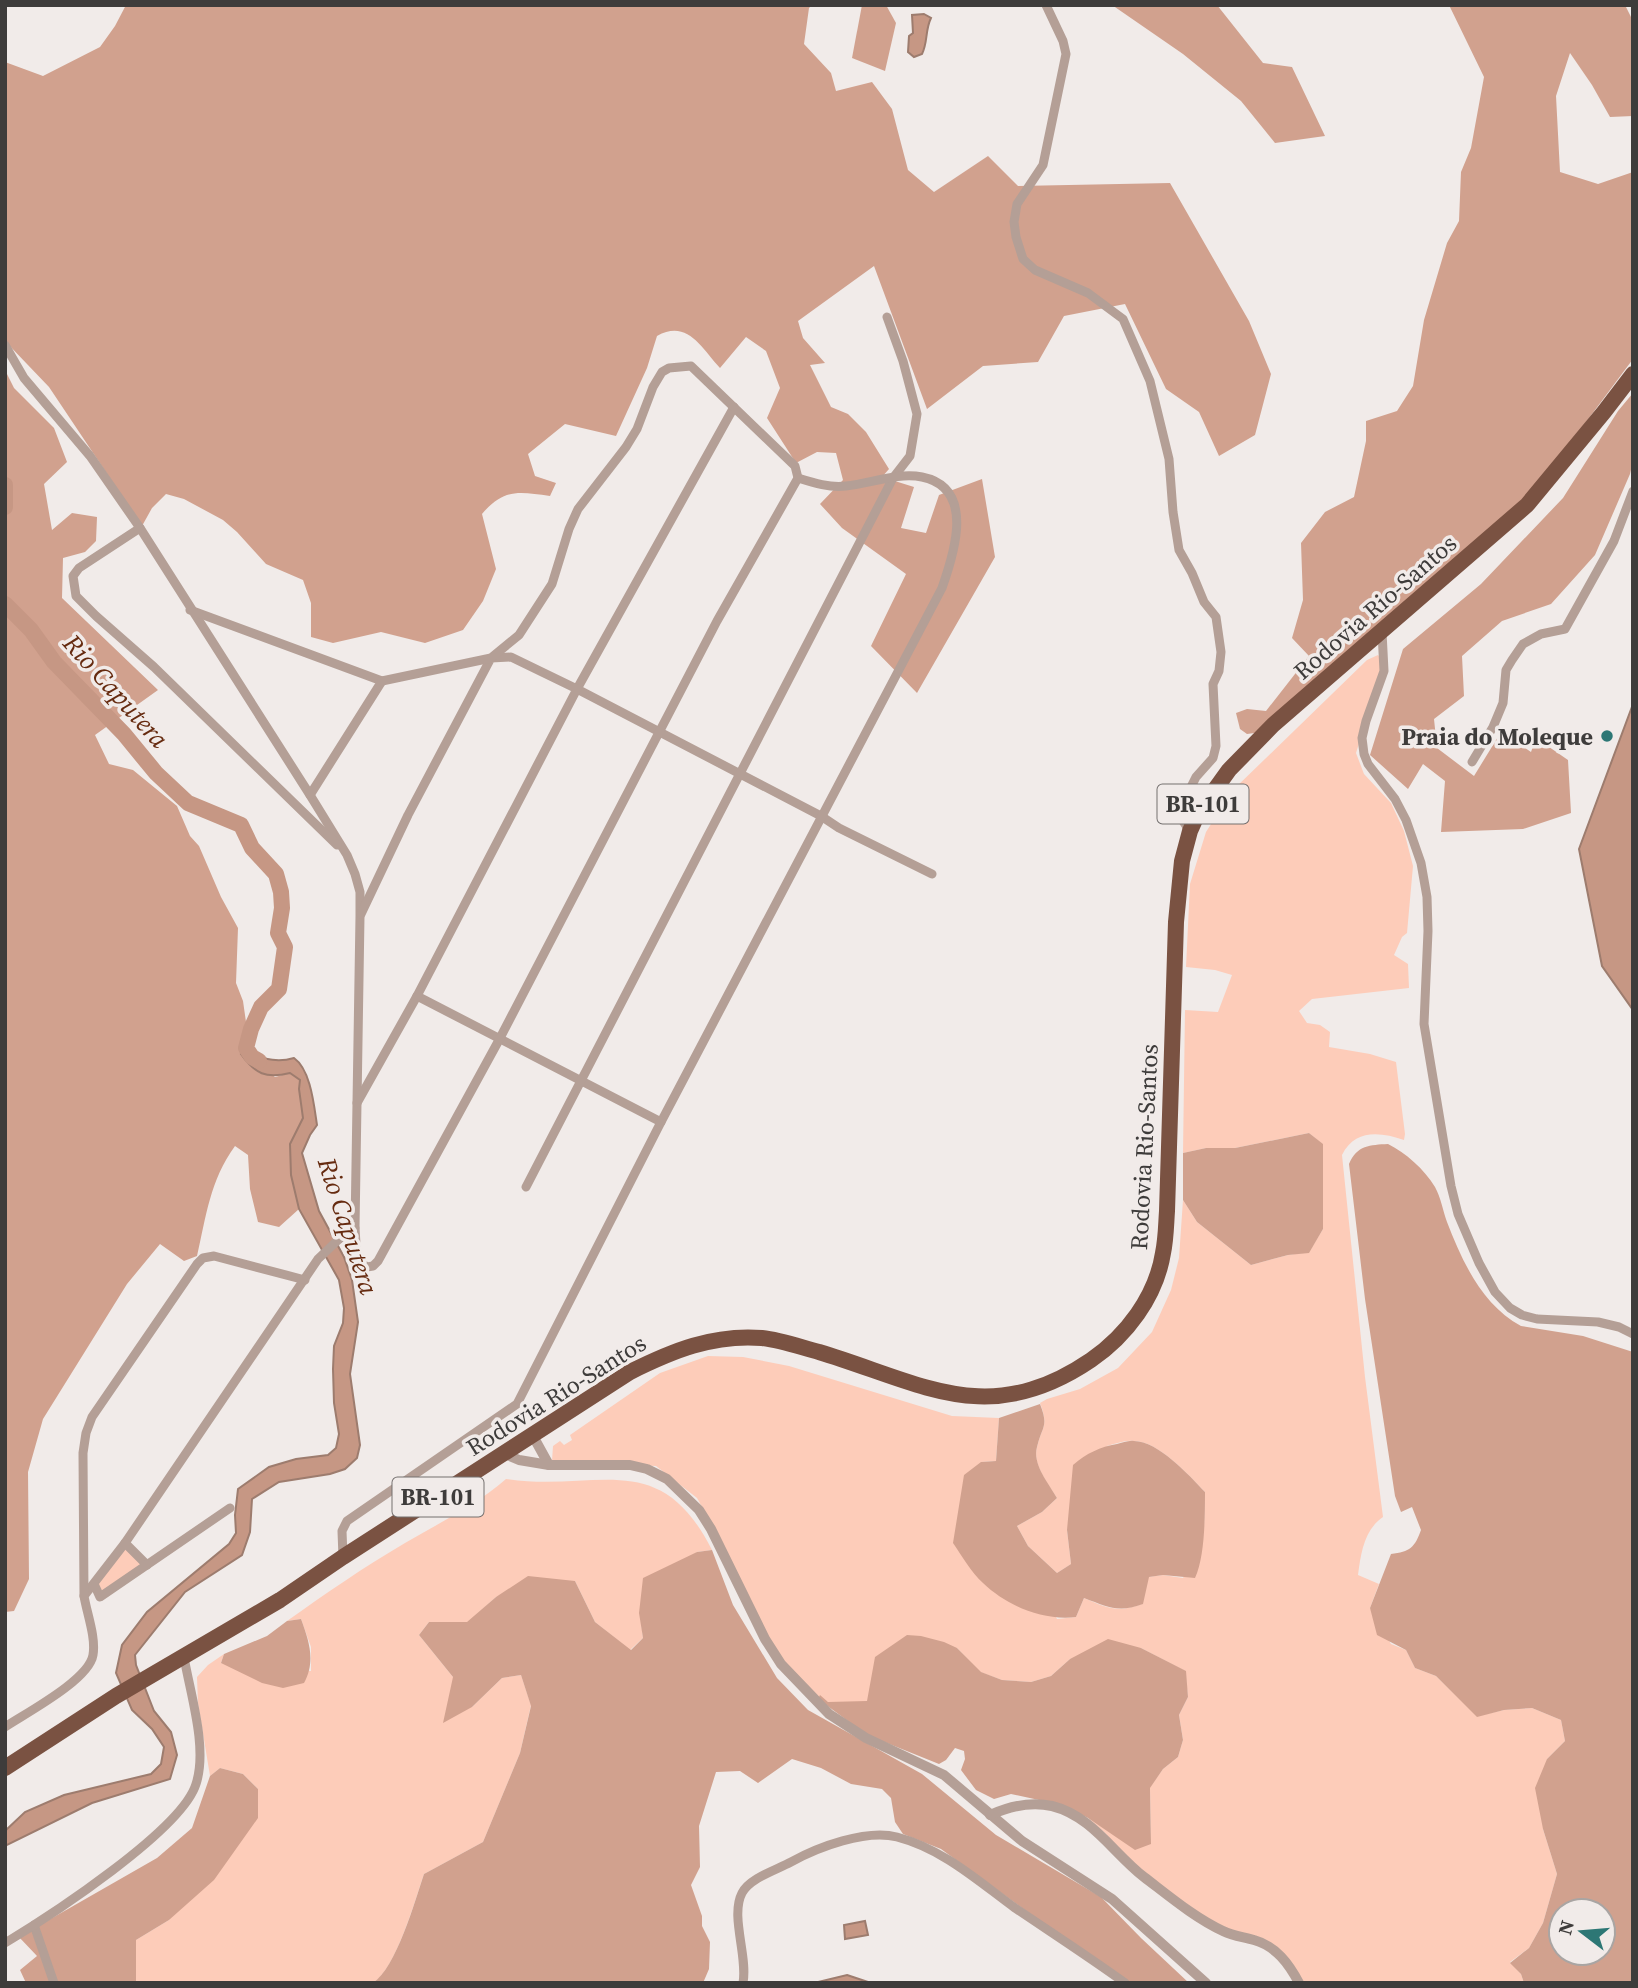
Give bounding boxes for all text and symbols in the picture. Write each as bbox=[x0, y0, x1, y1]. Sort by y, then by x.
street label: Rodovia Rio-Santos bbox=[1286, 527, 1464, 687]
water label: Rio Caputera bbox=[54, 625, 177, 756]
place label: Praia do Moleque bbox=[1401, 720, 1593, 753]
marker: Praia do Moleque bbox=[1599, 728, 1615, 744]
road number: BR-101 bbox=[1158, 784, 1248, 824]
street label: Rodovia Rio-Santos bbox=[1122, 1043, 1166, 1251]
water label: Rio Caputera bbox=[309, 1152, 387, 1300]
street label: Rodovia Rio-Santos bbox=[460, 1326, 652, 1464]
road number: BR-101 bbox=[392, 1478, 484, 1516]
north arrow bbox=[1547, 1897, 1617, 1967]
text: N bbox=[1551, 1917, 1580, 1938]

